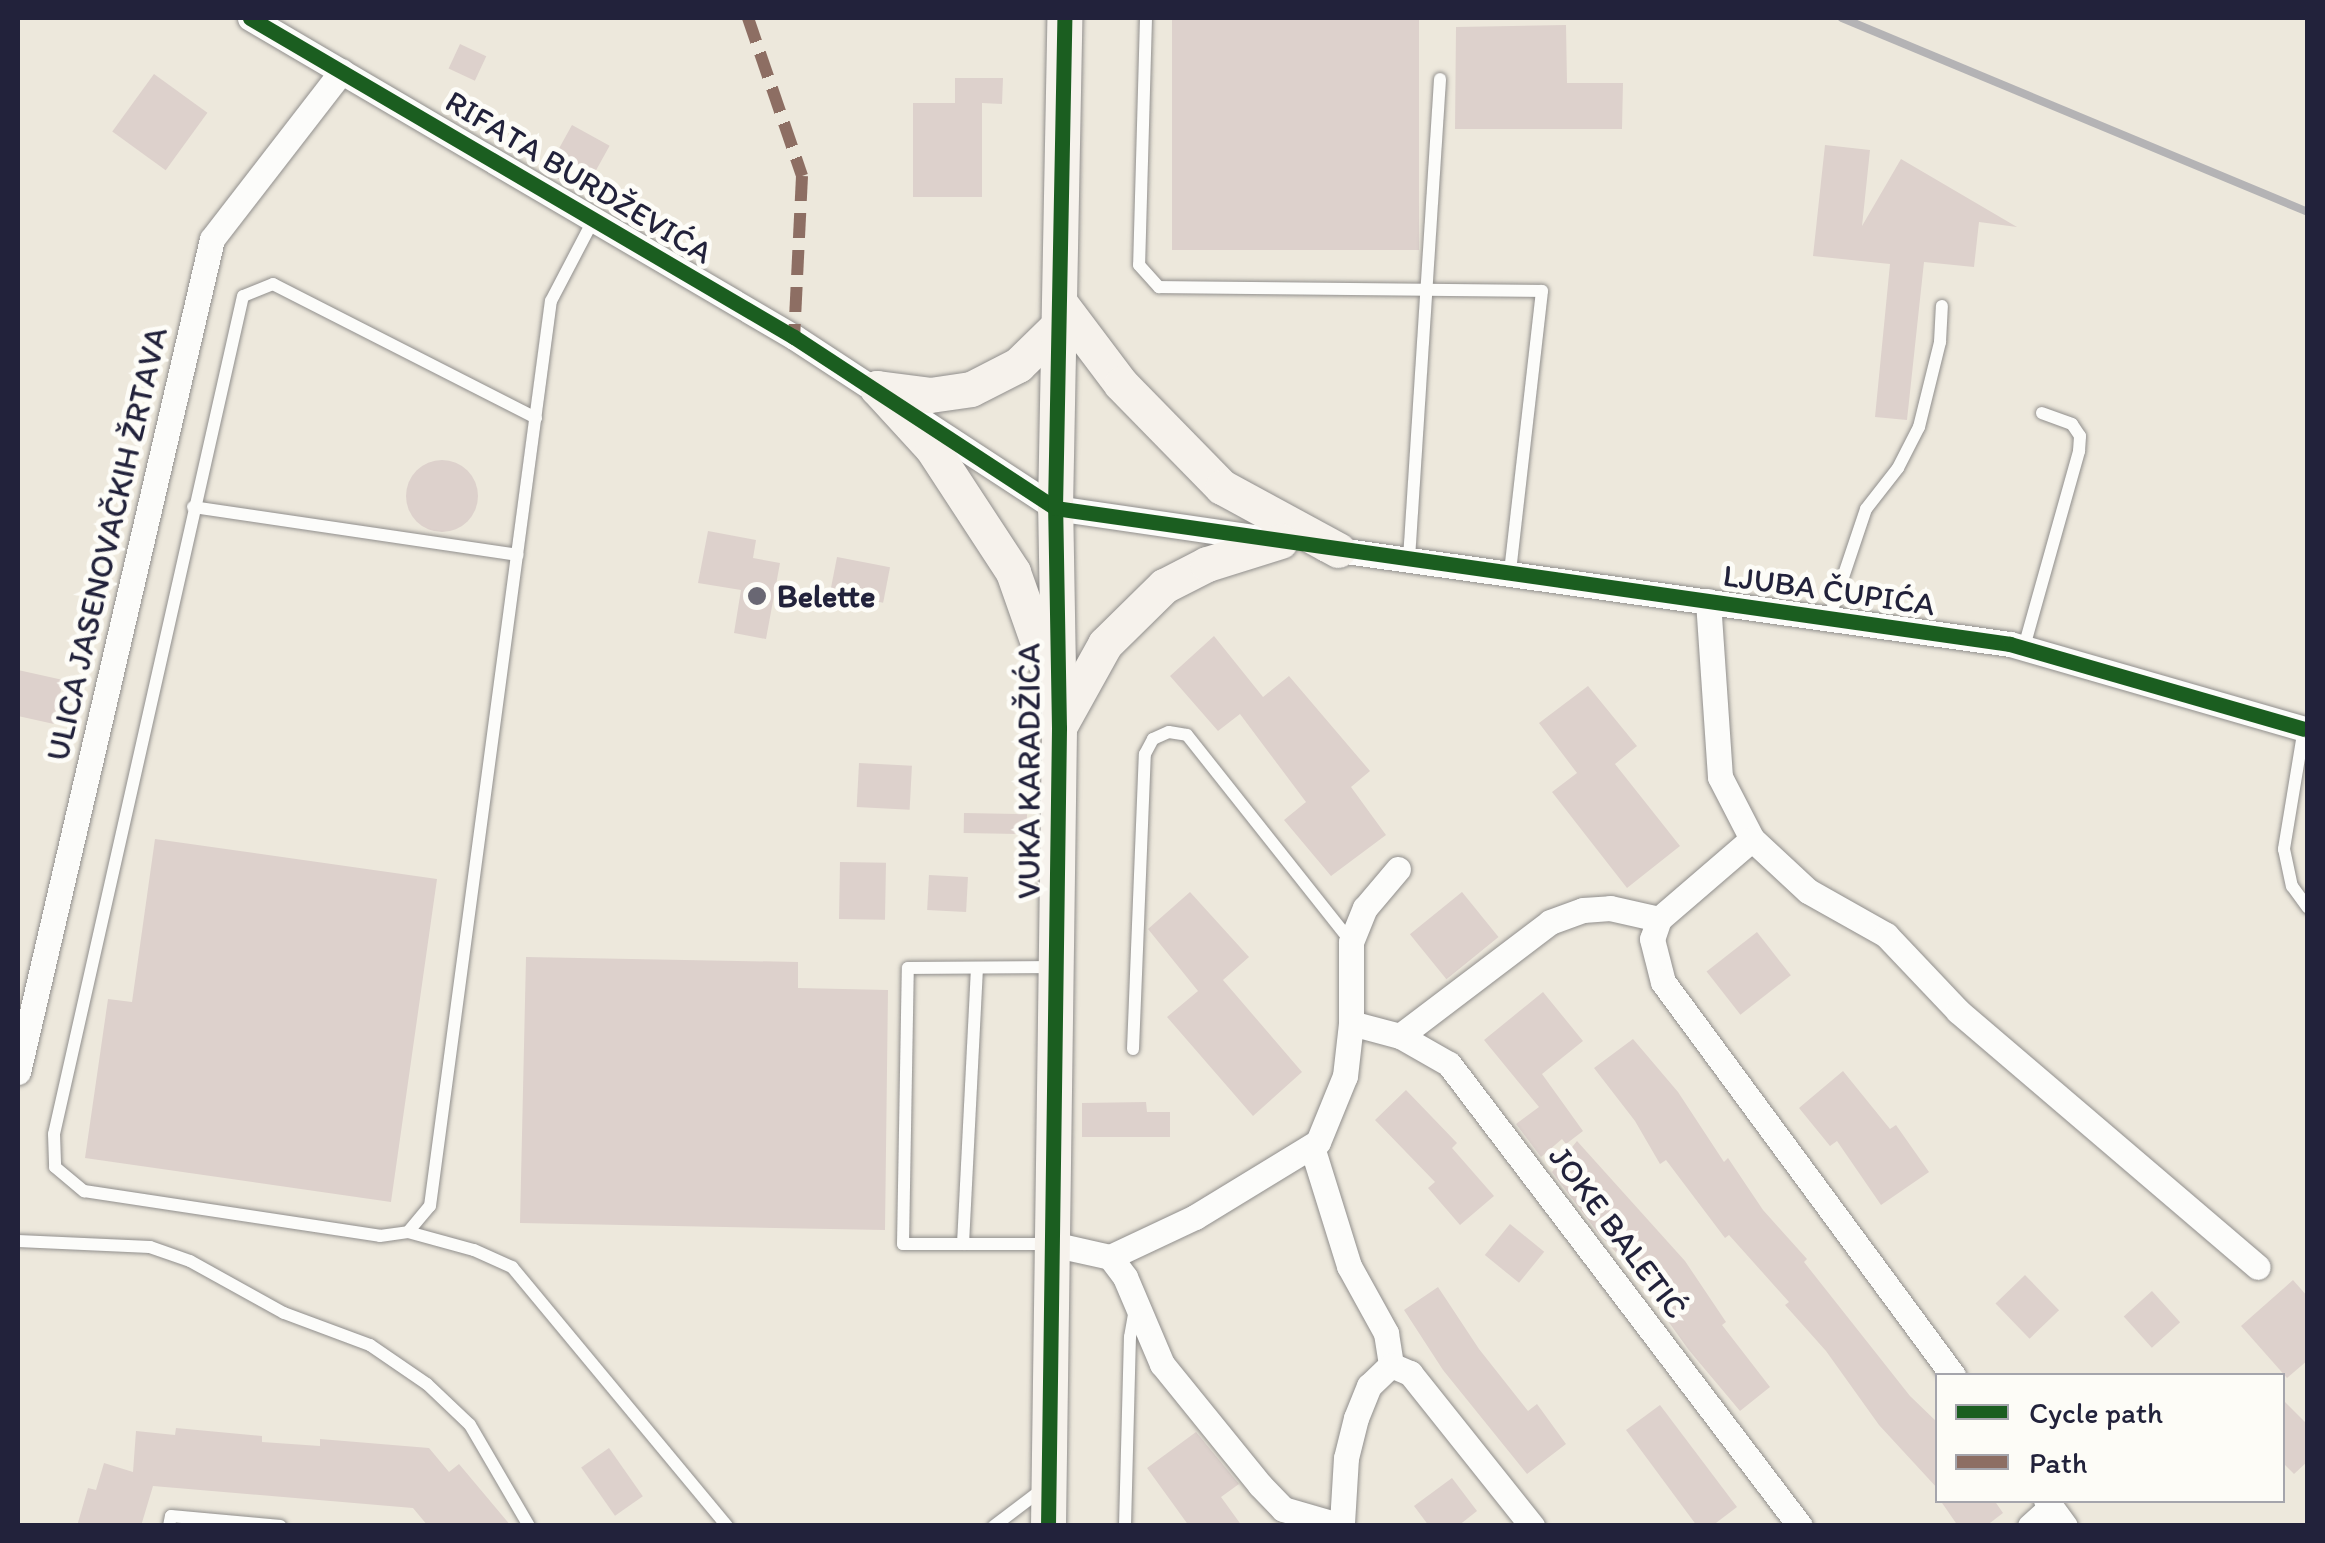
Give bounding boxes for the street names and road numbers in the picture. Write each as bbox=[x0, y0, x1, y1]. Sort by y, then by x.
street label: RIFATA BURDŽEVIĆA bbox=[438, 82, 720, 272]
street label: ULICA JASENOVAČKIH ŽRTAVA bbox=[39, 324, 175, 764]
street label: LJUBA ČUPIĆA bbox=[1722, 556, 1936, 624]
street label: VUKA KARADŽIĆA bbox=[1010, 640, 1048, 902]
street label: JOKE BALETIĆ bbox=[1540, 1137, 1696, 1327]

